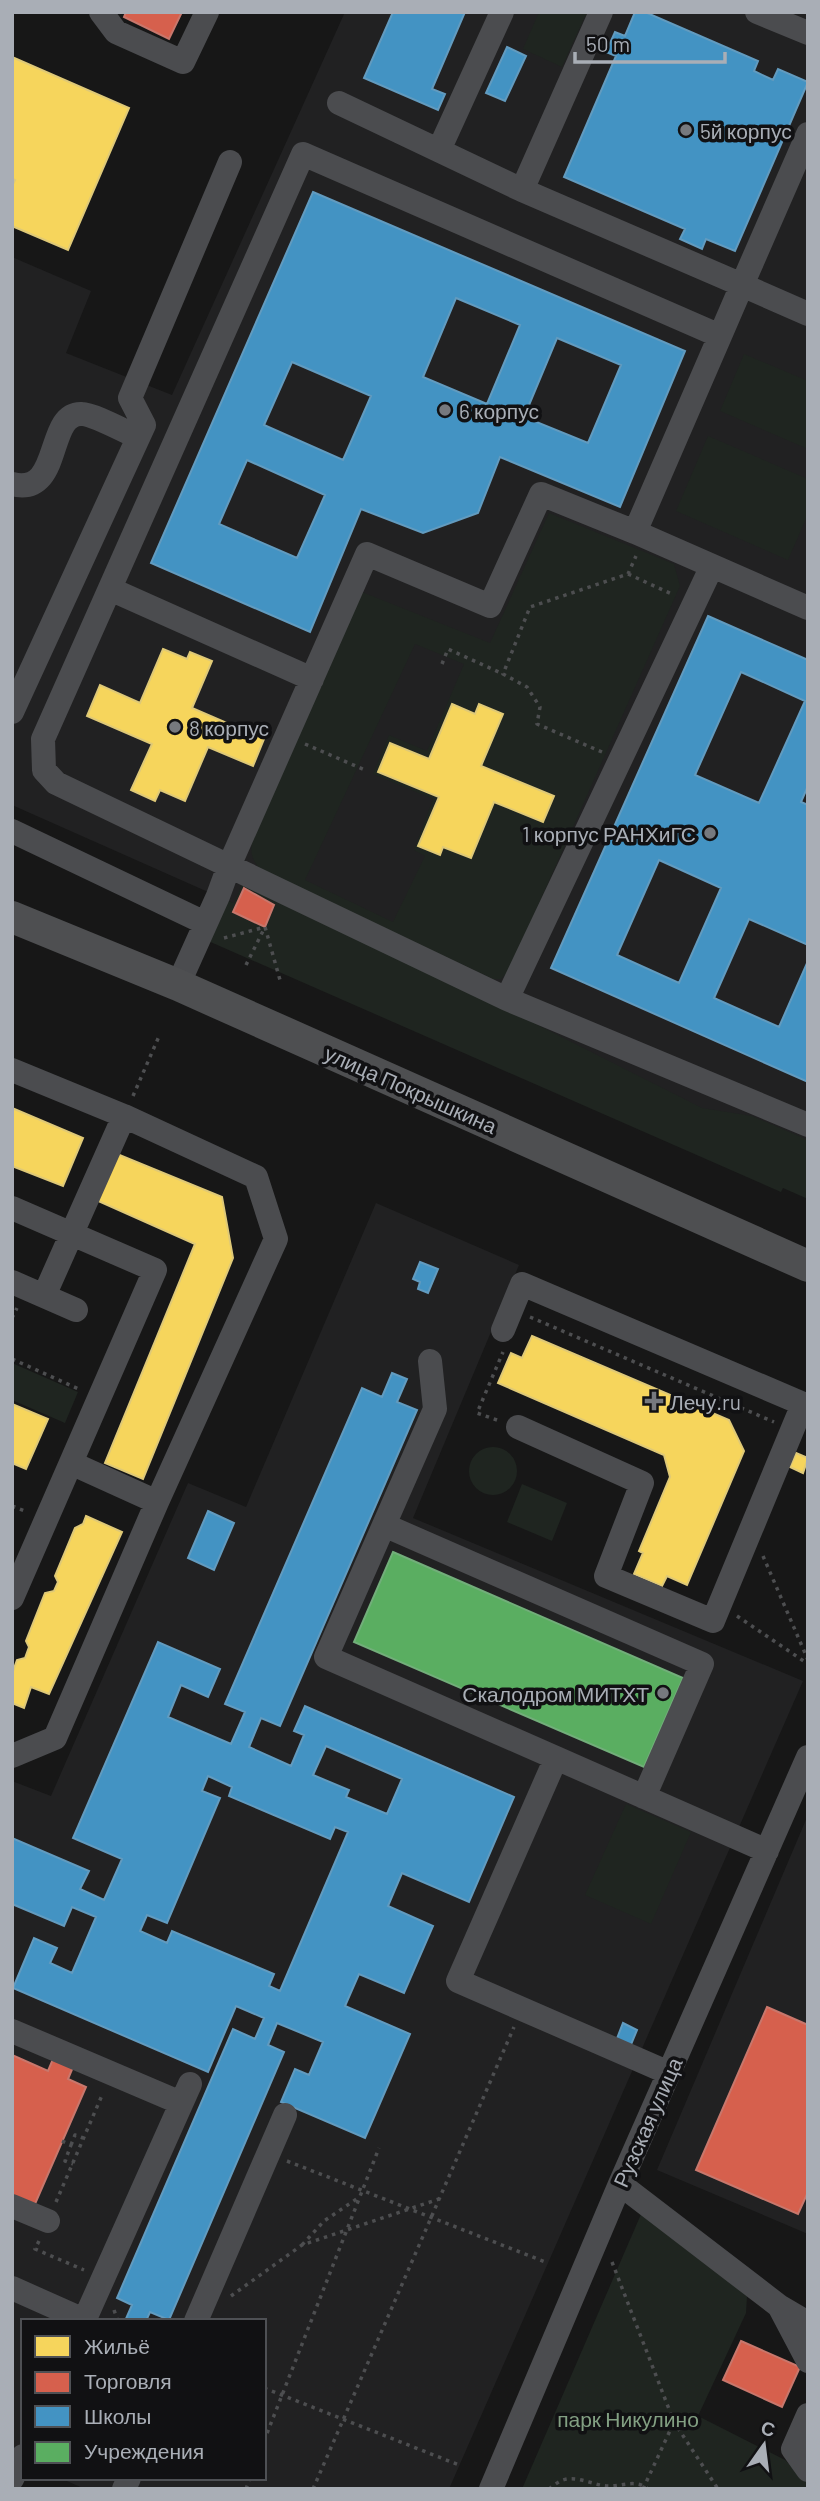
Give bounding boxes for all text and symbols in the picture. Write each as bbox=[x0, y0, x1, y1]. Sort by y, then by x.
scale bar bbox=[575, 21, 726, 65]
text: 50 m bbox=[586, 31, 630, 56]
place label: 5й корпус bbox=[700, 118, 792, 143]
marker: 5й корпус bbox=[678, 122, 694, 138]
place label: 6 корпус bbox=[459, 398, 539, 423]
marker: 6 корпус bbox=[437, 402, 453, 418]
place label: 8 корпус bbox=[189, 715, 269, 740]
marker: 8 корпус bbox=[167, 719, 183, 735]
place label: 1 корпус РАНХиГС bbox=[522, 821, 696, 846]
marker: 1 корпус РАНХиГС bbox=[702, 825, 718, 841]
street label: улица Покрышкина bbox=[321, 1040, 501, 1138]
place label: Лечу.ru bbox=[670, 1389, 741, 1414]
marker: Лечу.ru bbox=[644, 1391, 664, 1411]
place label: Скалодром МИТХТ bbox=[462, 1681, 649, 1706]
marker: Скалодром МИТХТ bbox=[655, 1685, 671, 1701]
street label: Рузская улица bbox=[607, 2053, 687, 2191]
legend bbox=[21, 2319, 266, 2480]
text: Жильё bbox=[84, 2333, 150, 2358]
text: Торговля bbox=[84, 2368, 172, 2393]
text: Школы bbox=[84, 2403, 151, 2428]
park label: парк Никулино bbox=[557, 2406, 699, 2431]
north arrow bbox=[729, 2410, 799, 2480]
text: С bbox=[759, 2415, 778, 2441]
text: Учреждения bbox=[84, 2438, 204, 2463]

